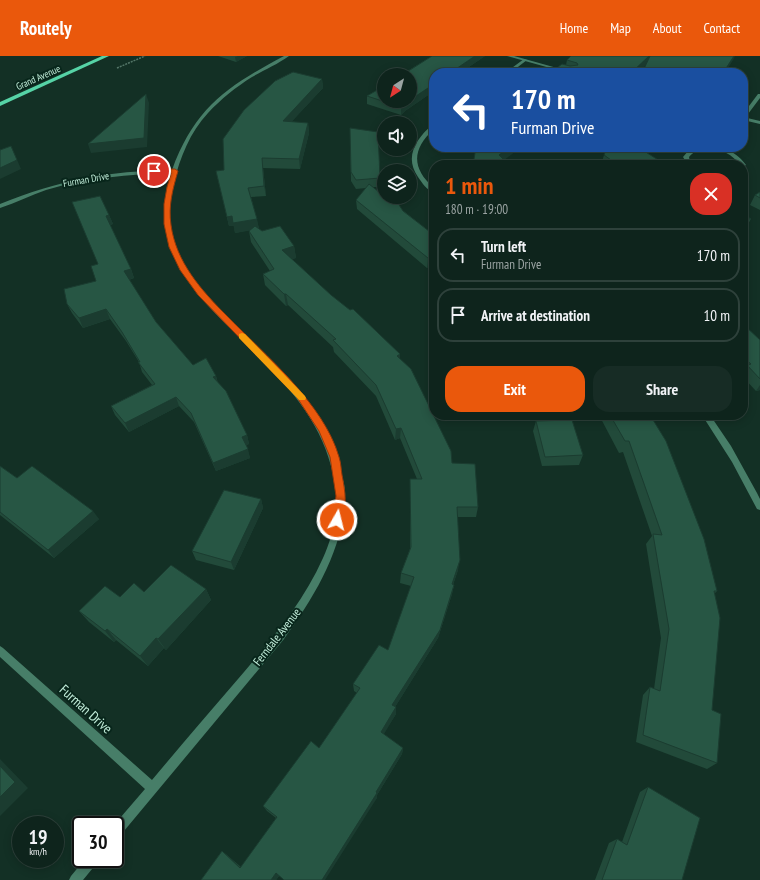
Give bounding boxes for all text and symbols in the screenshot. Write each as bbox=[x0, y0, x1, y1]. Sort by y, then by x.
text: Routely bbox=[20, 16, 72, 40]
text: Home bbox=[560, 19, 588, 37]
text: Map bbox=[610, 19, 631, 37]
text: About bbox=[653, 19, 682, 37]
text: Contact bbox=[704, 19, 740, 37]
street label: Grand Avenue bbox=[14, 62, 63, 93]
north arrow bbox=[377, 68, 417, 108]
map controls bbox=[377, 68, 417, 204]
text: 170 m bbox=[511, 80, 575, 117]
icon: left bbox=[445, 84, 497, 136]
button: sound bbox=[377, 116, 417, 156]
text: Furman Drive bbox=[511, 116, 595, 139]
pin bbox=[137, 154, 171, 188]
icon: arrive bbox=[143, 160, 165, 182]
button: layers bbox=[377, 164, 417, 204]
street label: Furman Drive bbox=[62, 169, 110, 190]
text: 1 min bbox=[445, 170, 493, 201]
button: close bbox=[690, 173, 732, 215]
text: 180 m · 19:00 bbox=[445, 201, 508, 218]
text: Turn left bbox=[481, 237, 526, 256]
icon: left bbox=[447, 244, 469, 266]
text: 170 m bbox=[697, 246, 730, 265]
text: Furman Drive bbox=[481, 256, 541, 273]
icon: arrive bbox=[447, 304, 469, 326]
text: Arrive at destination bbox=[481, 306, 590, 325]
text: 10 m bbox=[704, 306, 730, 325]
button: Exit bbox=[445, 366, 585, 412]
button: Share bbox=[593, 366, 732, 412]
position arrow bbox=[316, 499, 358, 541]
street label: Ferndale Avenue bbox=[250, 605, 304, 668]
street label: Furman Drive bbox=[56, 681, 116, 738]
speed limit sign: 30 bbox=[72, 816, 124, 868]
text: 19 bbox=[28, 824, 48, 850]
text: km/h bbox=[29, 845, 47, 858]

